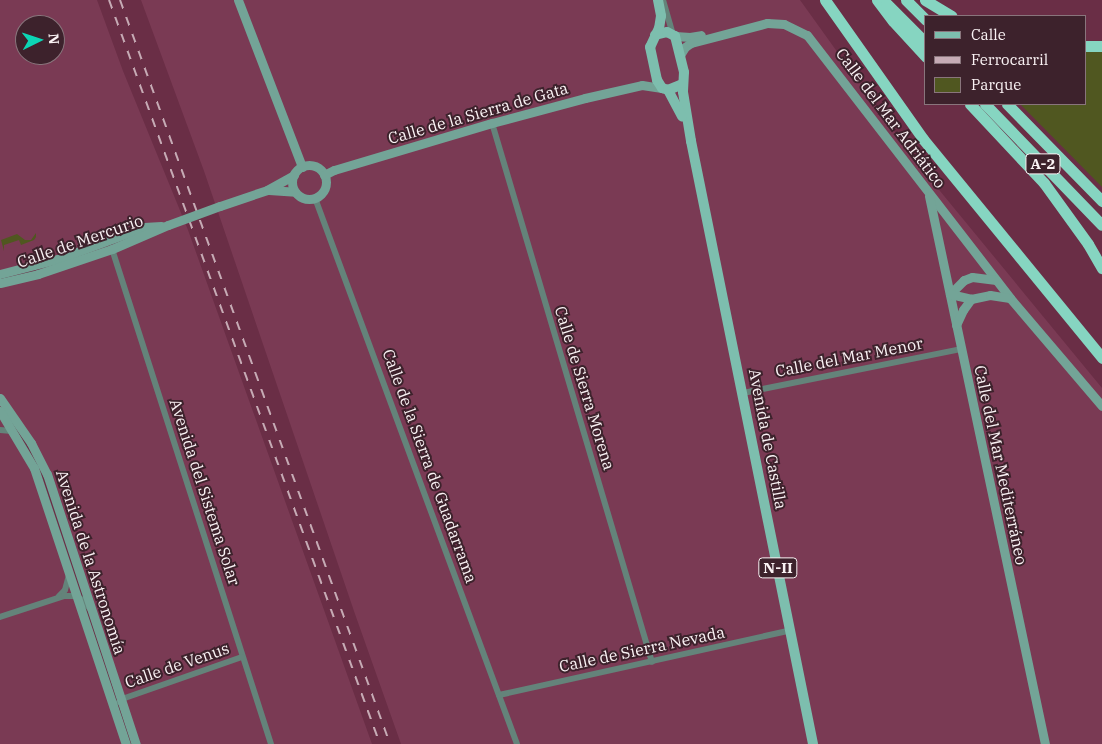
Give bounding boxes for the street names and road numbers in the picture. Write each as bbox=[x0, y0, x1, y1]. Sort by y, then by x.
street label: Calle del Mar Adriático bbox=[832, 44, 950, 192]
street label: Calle de la Sierra de Gata bbox=[386, 78, 570, 148]
road number: A-2 bbox=[1024, 152, 1062, 176]
street label: Calle de Mercurio bbox=[15, 210, 145, 272]
street label: Calle de Sierra Morena bbox=[551, 304, 619, 472]
street label: Calle del Mar Menor bbox=[774, 333, 924, 381]
street label: Calle de la Sierra de Guadarrama bbox=[379, 347, 481, 585]
street label: Calle del Mar Mediterráneo bbox=[970, 363, 1032, 567]
street label: Avenida de Castilla bbox=[745, 367, 791, 511]
street label: Avenida del Sistema Solar bbox=[166, 396, 244, 588]
street label: Avenida de la Astronomía bbox=[52, 467, 130, 657]
road number: N-II bbox=[758, 556, 798, 580]
street label: Calle de Sierra Nevada bbox=[557, 622, 727, 676]
street label: Calle de Venus bbox=[122, 638, 232, 692]

